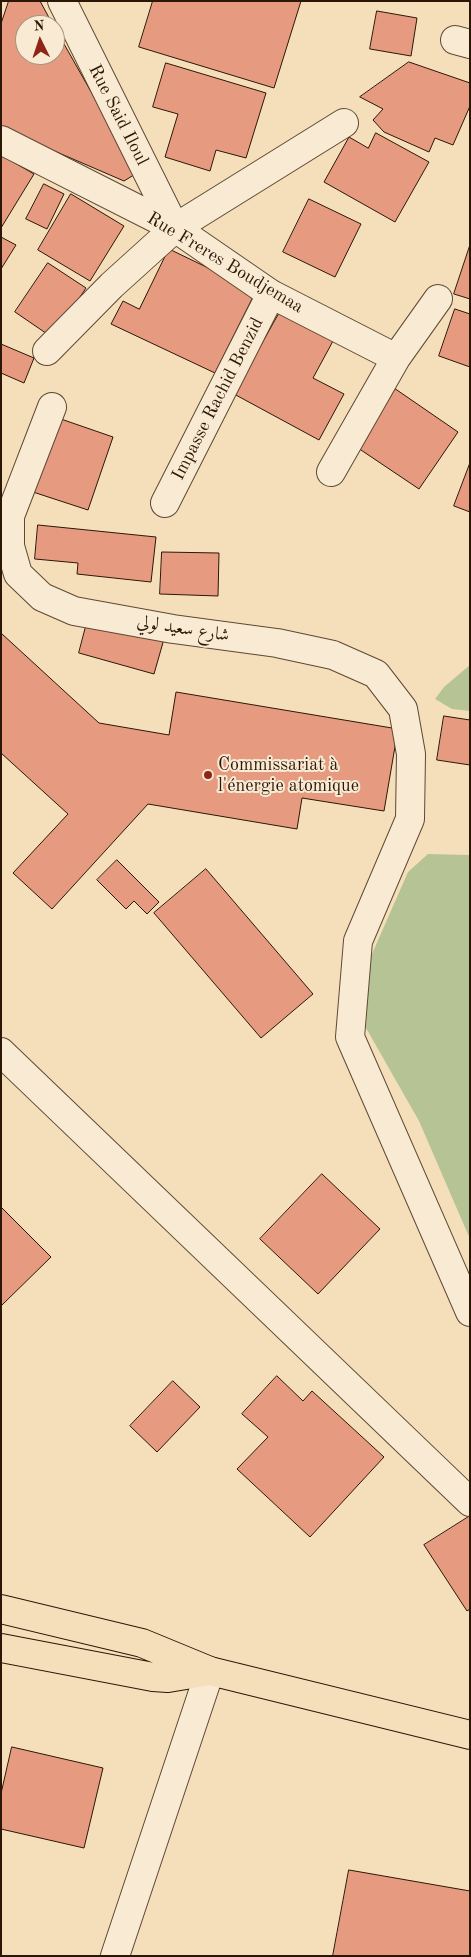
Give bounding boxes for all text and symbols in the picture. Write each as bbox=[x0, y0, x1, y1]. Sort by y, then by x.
north arrow bbox=[15, 15, 65, 65]
text: N bbox=[33, 19, 45, 33]
street label: Rue Said Iloul bbox=[83, 61, 153, 169]
street label: Rue Freres Boudjemaa bbox=[143, 208, 307, 318]
street label: Impasse Rachid Benzid bbox=[168, 314, 268, 484]
street label: شارع سعيد لولي bbox=[135, 611, 231, 647]
place label: Commissariat à l'énergie atomique bbox=[218, 754, 359, 796]
marker: Commissariat à l'énergie atomique bbox=[202, 769, 214, 781]

